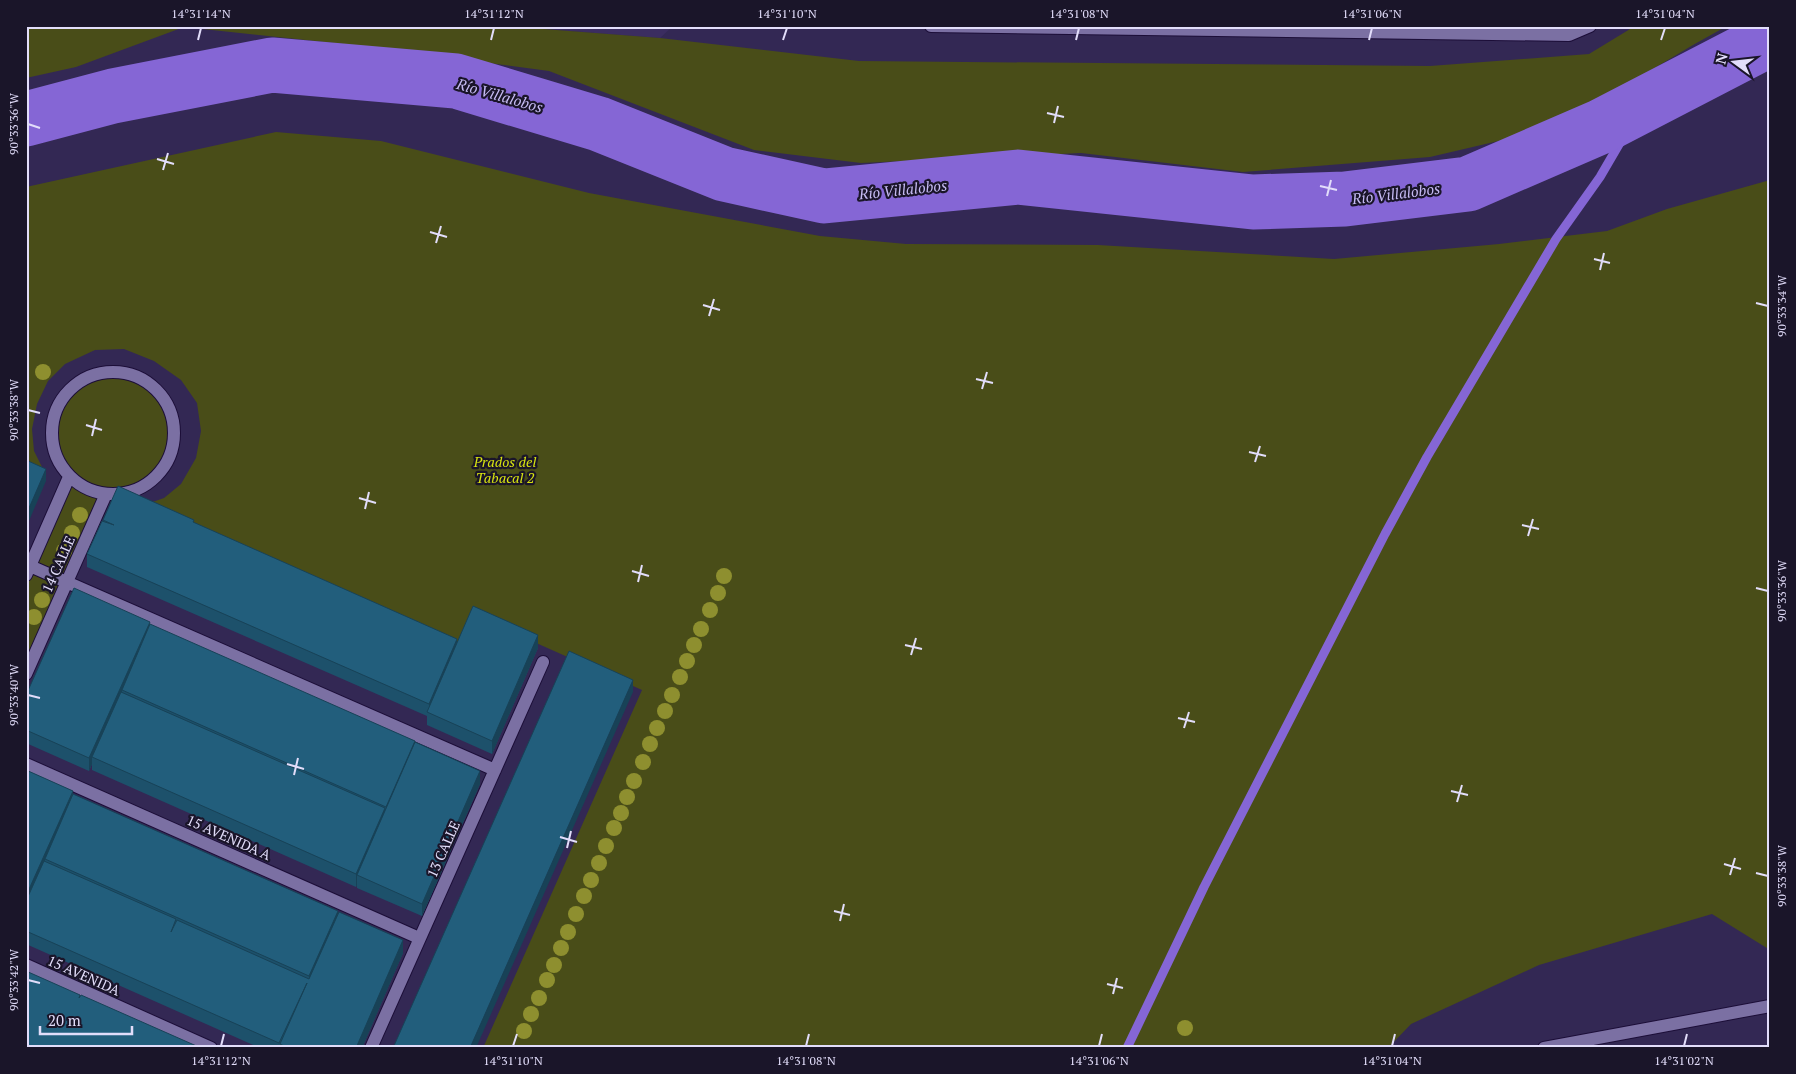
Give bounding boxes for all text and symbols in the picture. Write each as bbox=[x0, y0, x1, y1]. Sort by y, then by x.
text: 14°31'14"N bbox=[171, 6, 231, 21]
text: 14°31'12"N bbox=[464, 6, 524, 21]
text: 14°31'10"N bbox=[757, 6, 817, 21]
text: 14°31'08"N bbox=[1049, 6, 1109, 21]
text: 14°31'06"N bbox=[1342, 6, 1402, 21]
text: 14°31'04"N bbox=[1635, 6, 1695, 21]
north arrow bbox=[1708, 38, 1758, 88]
text: N bbox=[1710, 51, 1732, 66]
water label: Río Villalobos bbox=[454, 73, 545, 117]
text: 90°33'36"W bbox=[6, 92, 21, 155]
water label: Río Villalobos bbox=[857, 174, 948, 204]
water label: Río Villalobos bbox=[1350, 178, 1441, 208]
text: 90°33'34"W bbox=[1774, 274, 1789, 337]
text: 90°33'38"W bbox=[6, 378, 21, 441]
park label: Prados del Tabacal 2 bbox=[473, 452, 536, 487]
street label: 14 CALLE bbox=[37, 533, 79, 595]
text: 90°33'36"W bbox=[1774, 559, 1789, 622]
text: 90°33'40"W bbox=[6, 663, 21, 726]
street label: 15 AVENIDA A bbox=[184, 810, 274, 864]
street label: 13 CALLE bbox=[422, 818, 464, 880]
text: 90°33'38"W bbox=[1774, 844, 1789, 907]
text: 90°33'42"W bbox=[6, 948, 21, 1011]
street label: 15 AVENIDA bbox=[45, 950, 124, 1000]
scale bar bbox=[40, 1004, 132, 1036]
text: 20 m bbox=[48, 1010, 81, 1030]
text: 14°31'12"N bbox=[191, 1053, 251, 1068]
text: 14°31'10"N bbox=[483, 1053, 543, 1068]
text: 14°31'08"N bbox=[776, 1053, 836, 1068]
text: 14°31'06"N bbox=[1069, 1053, 1129, 1068]
text: 14°31'04"N bbox=[1362, 1053, 1422, 1068]
text: 14°31'02"N bbox=[1654, 1053, 1714, 1068]

